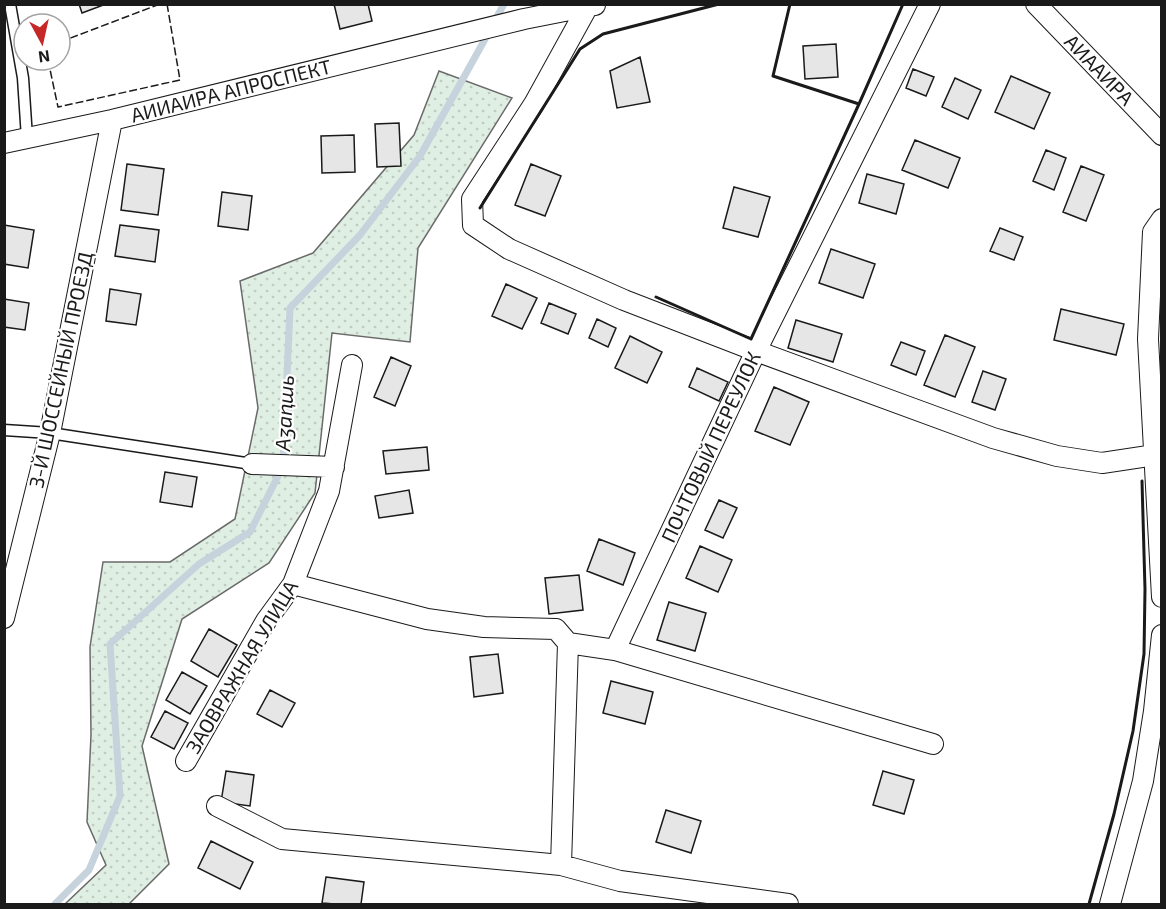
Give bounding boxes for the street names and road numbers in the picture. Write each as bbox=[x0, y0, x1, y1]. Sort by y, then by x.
street label: АИААИРА bbox=[1060, 29, 1140, 110]
street label: АИИАИРА АПРОСПЕКТ bbox=[128, 53, 334, 127]
street label: 3-Й ШОССЕЙНЫЙ ПРОЕЗД bbox=[23, 249, 97, 490]
street label: ПОЧТОВЫЙ ПЕРЕУЛОК bbox=[655, 347, 765, 546]
street label: ЗАОВРАЖНАЯ УЛИЦА bbox=[180, 575, 303, 757]

